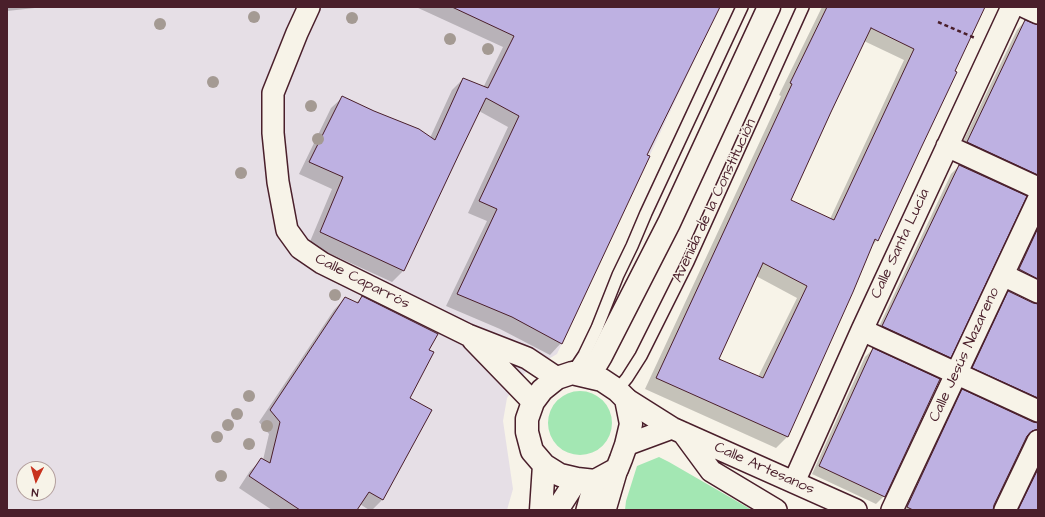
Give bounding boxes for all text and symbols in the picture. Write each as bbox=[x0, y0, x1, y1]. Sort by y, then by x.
street label: Avenida de la Constitución bbox=[669, 116, 761, 286]
street label: Calle Santa Lucía bbox=[868, 186, 934, 302]
street label: Calle Caparrós bbox=[312, 250, 412, 314]
street label: Calle Jesús Nazareno bbox=[926, 285, 1004, 425]
street label: Calle Artesanos bbox=[711, 439, 817, 499]
north arrow bbox=[16, 461, 56, 501]
text: N bbox=[31, 485, 39, 500]

